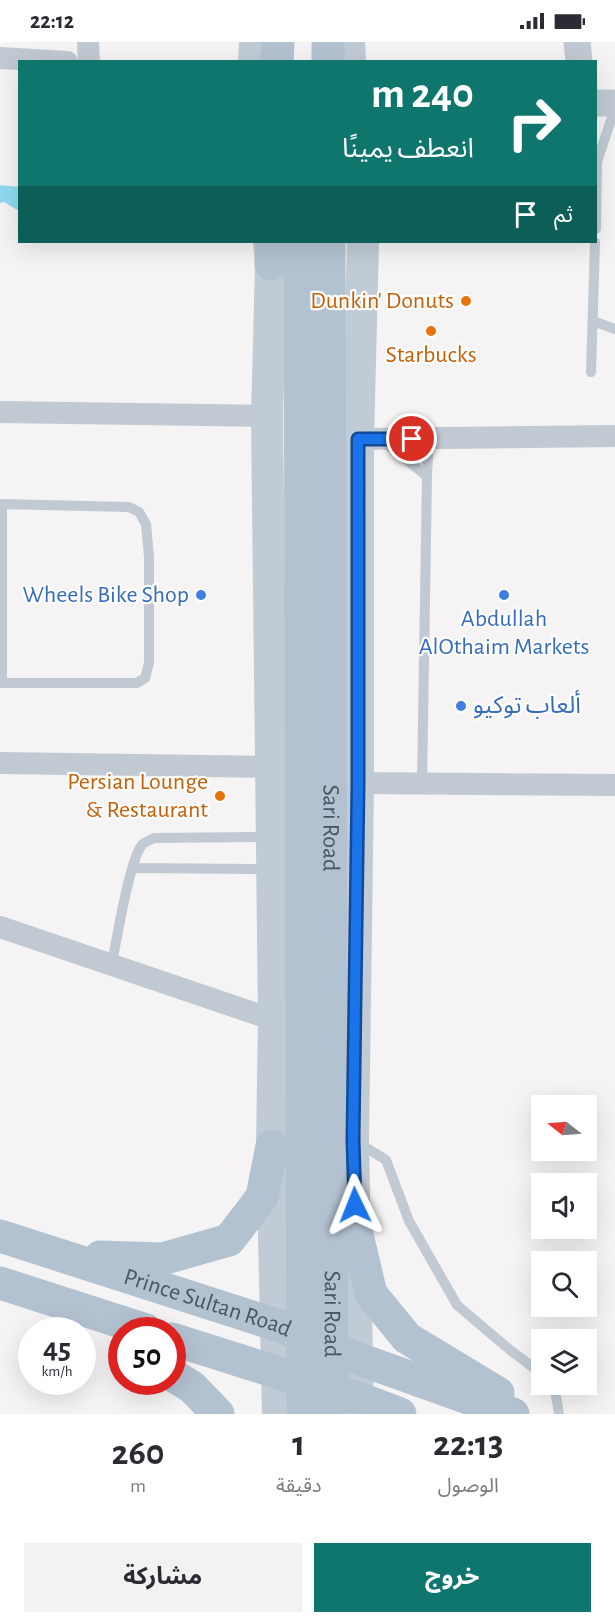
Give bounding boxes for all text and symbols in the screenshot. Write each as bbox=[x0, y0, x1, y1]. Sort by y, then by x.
text: 22:12 bbox=[30, 10, 74, 32]
text: 240 m bbox=[371, 73, 474, 115]
icon: right bbox=[495, 84, 573, 162]
text: انعطف يمينًا bbox=[342, 135, 474, 162]
icon: arrive bbox=[509, 198, 542, 231]
text: ثم bbox=[554, 204, 573, 226]
place label: Dunkin' Donuts bbox=[310, 289, 454, 313]
marker: Dunkin' Donuts bbox=[459, 294, 473, 308]
marker: Starbucks bbox=[424, 324, 438, 338]
place label: Starbucks bbox=[385, 343, 477, 367]
pin bbox=[386, 413, 437, 464]
icon: arrive bbox=[395, 422, 428, 455]
place label: Wheels Bike Shop bbox=[23, 583, 189, 607]
marker: Wheels Bike Shop bbox=[194, 588, 208, 602]
marker: Abdullah AlOthaim Markets bbox=[497, 588, 511, 602]
place label: Abdullah AlOthaim Markets bbox=[419, 607, 589, 659]
place label: ألعاب توكيو bbox=[473, 689, 581, 719]
marker: ألعاب توكيو bbox=[454, 699, 468, 713]
place label: Persian Lounge & Restaurant bbox=[67, 770, 208, 822]
street label: Sari Road bbox=[318, 784, 343, 872]
marker: Persian Lounge & Restaurant bbox=[213, 789, 227, 803]
north arrow bbox=[531, 1095, 597, 1161]
map controls bbox=[531, 1095, 597, 1395]
position arrow bbox=[323, 1173, 387, 1237]
button: sound bbox=[531, 1173, 597, 1239]
button: search bbox=[531, 1251, 597, 1317]
street label: Prince Sultan Road bbox=[121, 1265, 295, 1342]
street label: Sari Road bbox=[320, 1270, 344, 1358]
speed limit sign: 50 bbox=[108, 1317, 186, 1395]
button: layers bbox=[531, 1329, 597, 1395]
text: 45 bbox=[43, 1334, 71, 1364]
text: km/h bbox=[42, 1364, 72, 1379]
text: 1 bbox=[292, 1426, 305, 1462]
text: 22:13 bbox=[433, 1426, 504, 1462]
text: 260 bbox=[111, 1435, 165, 1471]
text: m bbox=[130, 1476, 146, 1496]
text: دقيقة bbox=[276, 1476, 322, 1496]
text: الوصول bbox=[438, 1476, 499, 1496]
button: مشاركة bbox=[24, 1543, 302, 1612]
button: خروج bbox=[314, 1543, 591, 1612]

